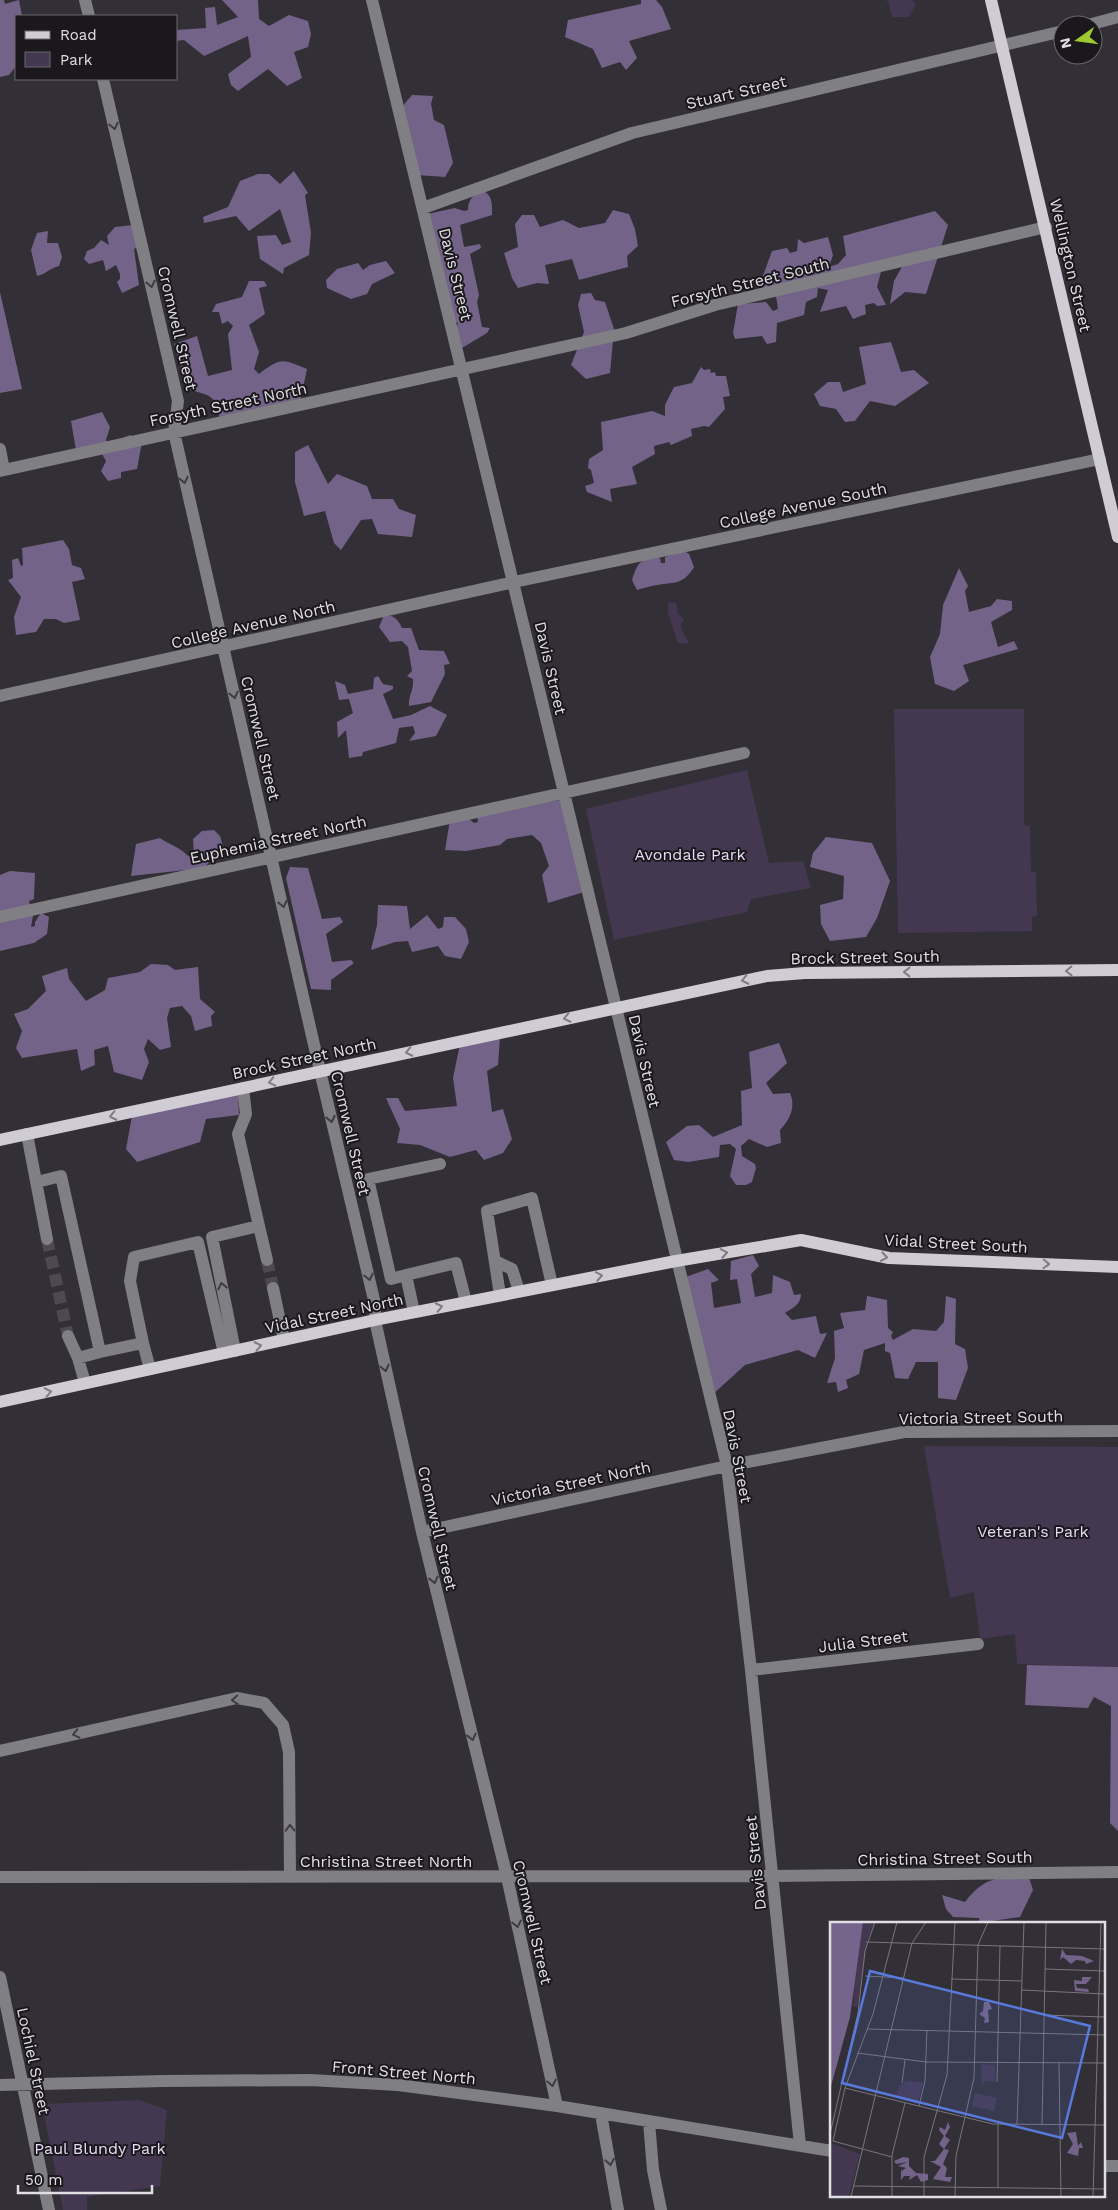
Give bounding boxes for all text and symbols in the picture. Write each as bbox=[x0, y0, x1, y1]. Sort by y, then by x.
legend bbox=[15, 15, 178, 80]
north arrow bbox=[1053, 15, 1103, 65]
text: Road bbox=[60, 26, 97, 44]
text: N bbox=[1056, 36, 1074, 50]
text: Park bbox=[60, 51, 93, 69]
street label: Stuart Street bbox=[684, 72, 788, 113]
one-way arrow bbox=[108, 122, 119, 131]
street label: Wellington Street bbox=[1046, 197, 1095, 334]
street label: Davis Street bbox=[435, 226, 476, 323]
street label: Forsyth Street South bbox=[669, 254, 831, 311]
street label: Cromwell Street bbox=[154, 264, 201, 392]
one-way arrow bbox=[145, 280, 156, 289]
street label: Forsyth Street North bbox=[148, 379, 309, 430]
one-way arrow bbox=[179, 475, 189, 484]
street label: College Avenue South bbox=[718, 478, 888, 533]
street label: College Avenue North bbox=[169, 596, 337, 653]
street label: Davis Street bbox=[531, 620, 571, 717]
street label: Cromwell Street bbox=[237, 674, 284, 802]
one-way arrow bbox=[228, 690, 239, 699]
street label: Euphemia Street North bbox=[188, 811, 368, 868]
park label: Avondale Park bbox=[635, 845, 745, 864]
one-way arrow bbox=[277, 900, 288, 909]
street label: Brock Street South bbox=[790, 947, 940, 968]
one-way arrow bbox=[1065, 966, 1073, 976]
one-way arrow bbox=[903, 967, 910, 977]
one-way arrow bbox=[740, 975, 749, 985]
one-way arrow bbox=[563, 1012, 572, 1023]
street label: Davis Street bbox=[625, 1013, 665, 1110]
street label: Brock Street North bbox=[230, 1034, 378, 1083]
one-way arrow bbox=[404, 1046, 413, 1057]
street label: Cromwell Street bbox=[327, 1069, 374, 1197]
one-way arrow bbox=[268, 1076, 277, 1087]
one-way arrow bbox=[109, 1110, 118, 1121]
one-way arrow bbox=[325, 1114, 336, 1123]
street label: Vidal Street South bbox=[884, 1230, 1028, 1257]
one-way arrow bbox=[720, 1248, 728, 1258]
one-way arrow bbox=[879, 1251, 888, 1261]
one-way arrow bbox=[1042, 1259, 1050, 1269]
one-way arrow bbox=[594, 1271, 603, 1282]
one-way arrow bbox=[363, 1272, 374, 1281]
one-way arrow bbox=[217, 1281, 228, 1290]
street label: Vidal Street North bbox=[263, 1290, 405, 1337]
one-way arrow bbox=[435, 1302, 444, 1313]
one-way arrow bbox=[253, 1341, 262, 1352]
one-way arrow bbox=[379, 1363, 390, 1372]
one-way arrow bbox=[43, 1387, 52, 1398]
street label: Victoria Street South bbox=[898, 1407, 1064, 1428]
street label: Davis Street bbox=[719, 1408, 756, 1505]
street label: Victoria Street North bbox=[490, 1457, 652, 1510]
street label: Cromwell Street bbox=[414, 1464, 461, 1592]
park label: Veteran's Park bbox=[977, 1522, 1089, 1541]
one-way arrow bbox=[428, 1575, 439, 1584]
street label: Julia Street bbox=[817, 1627, 909, 1656]
one-way arrow bbox=[230, 1694, 238, 1705]
one-way arrow bbox=[72, 1728, 81, 1739]
one-way arrow bbox=[466, 1733, 477, 1742]
street label: Davis Street bbox=[741, 1814, 770, 1911]
one-way arrow bbox=[284, 1824, 295, 1832]
street label: Christina Street South bbox=[857, 1847, 1033, 1870]
street label: Christina Street North bbox=[300, 1852, 472, 1871]
street label: Cromwell Street bbox=[509, 1858, 556, 1986]
one-way arrow bbox=[511, 1920, 522, 1929]
inset map bbox=[830, 1922, 1106, 2198]
street label: Lochiel Street bbox=[13, 2006, 54, 2117]
street label: Front Street North bbox=[331, 2057, 477, 2088]
one-way arrow bbox=[546, 2079, 556, 2088]
park label: Paul Blundy Park bbox=[34, 2139, 166, 2158]
one-way arrow bbox=[605, 2157, 615, 2166]
scale bar bbox=[18, 2162, 151, 2194]
text: 50 m bbox=[25, 2171, 62, 2189]

